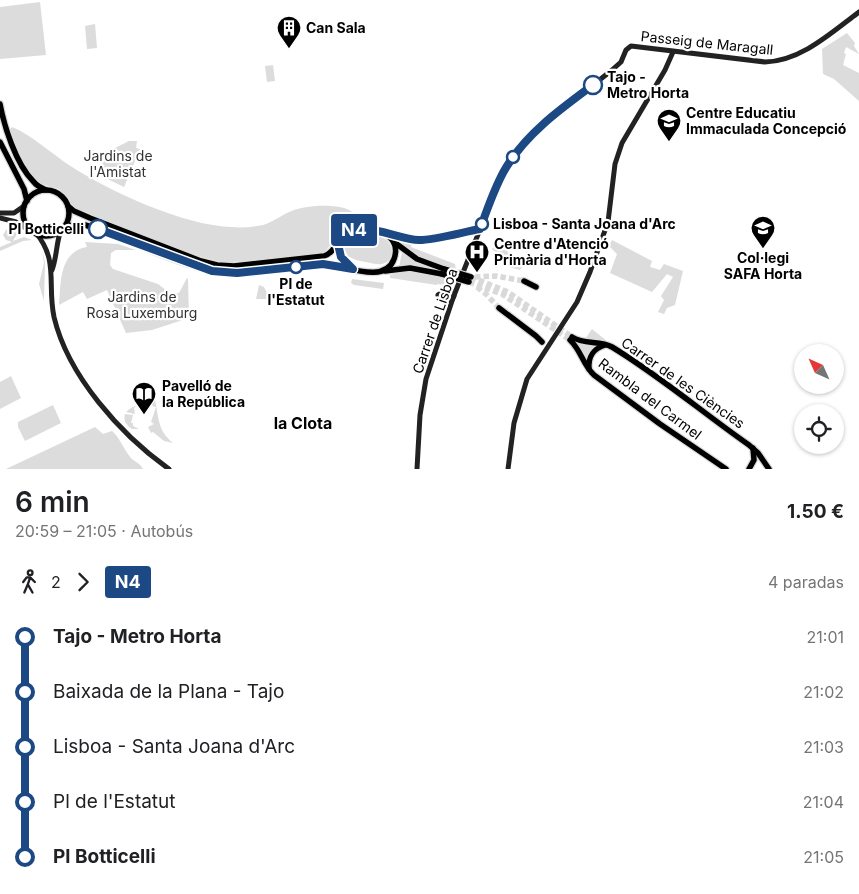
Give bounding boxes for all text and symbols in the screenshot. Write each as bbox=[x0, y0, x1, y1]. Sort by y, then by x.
building icon: Can Sala bbox=[276, 15, 302, 49]
place label: Can Sala bbox=[306, 19, 366, 36]
street label: Passeig de Maragall bbox=[640, 27, 774, 58]
place label: Tajo - Metro Horta bbox=[607, 68, 689, 101]
marker: Tajo - Metro Horta bbox=[583, 75, 603, 95]
place label: Centre Educatiu Immaculada Concepció bbox=[686, 104, 847, 137]
school or university icon: Centre Educatiu Immaculada Concepció bbox=[656, 108, 682, 142]
park label: Jardins de l'Amistat bbox=[83, 147, 153, 180]
unlabelled marker bbox=[506, 150, 520, 164]
line badge: N4 bbox=[332, 214, 376, 246]
place label: Lisboa - Santa Joana d'Arc bbox=[493, 215, 676, 232]
school or university icon: Col·legi SAFA Horta bbox=[750, 215, 776, 249]
marker: Lisboa - Santa Joana d'Arc bbox=[475, 217, 489, 231]
marker: Pl Botticelli bbox=[88, 219, 108, 239]
text: N4 bbox=[341, 219, 367, 240]
place label: Pl Botticelli bbox=[8, 220, 84, 237]
place label: Centre d'Atenció Primària d'Horta bbox=[494, 235, 609, 268]
hospital icon: Centre d'Atenció Primària d'Horta bbox=[464, 239, 490, 273]
place label: Col·legi SAFA Horta bbox=[724, 249, 802, 282]
marker: Pl de l'Estatut bbox=[289, 260, 303, 274]
street label: Carrer de Lisboa bbox=[409, 266, 461, 376]
place label: Pl de l'Estatut bbox=[267, 275, 325, 308]
park label: Jardins de Rosa Luxemburg bbox=[87, 288, 197, 321]
street label: Carrer de les Ciències bbox=[618, 334, 748, 432]
north arrow bbox=[794, 344, 844, 394]
map controls bbox=[794, 344, 844, 454]
street label: Rambla del Carmel bbox=[596, 354, 705, 443]
place label: Pavelló de la República bbox=[162, 377, 245, 410]
library icon: Pavelló de la República bbox=[131, 381, 157, 415]
button: locate bbox=[794, 404, 844, 454]
district label: la Clota bbox=[274, 413, 332, 433]
text: 6 min bbox=[15, 485, 90, 519]
text: 1.50 € bbox=[787, 500, 844, 523]
text: 20:59 – 21:05 · Autobús bbox=[15, 521, 193, 541]
icon: walk bbox=[15, 568, 43, 596]
icon: forward bbox=[69, 568, 97, 596]
text: N4 bbox=[115, 571, 141, 592]
text: 2 bbox=[51, 572, 61, 592]
text: 4 paradas bbox=[768, 572, 844, 592]
text: Tajo - Metro Horta bbox=[53, 625, 221, 648]
text: 21:01 bbox=[807, 627, 844, 647]
text: Baixada de la Plana - Tajo bbox=[53, 680, 284, 703]
text: 21:02 bbox=[803, 682, 844, 702]
text: Lisboa - Santa Joana d'Arc bbox=[53, 735, 295, 758]
text: 21:03 bbox=[803, 737, 844, 757]
text: Pl de l'Estatut bbox=[53, 790, 176, 813]
text: 21:04 bbox=[803, 792, 844, 812]
text: Pl Botticelli bbox=[53, 845, 156, 868]
text: 21:05 bbox=[803, 847, 844, 867]

